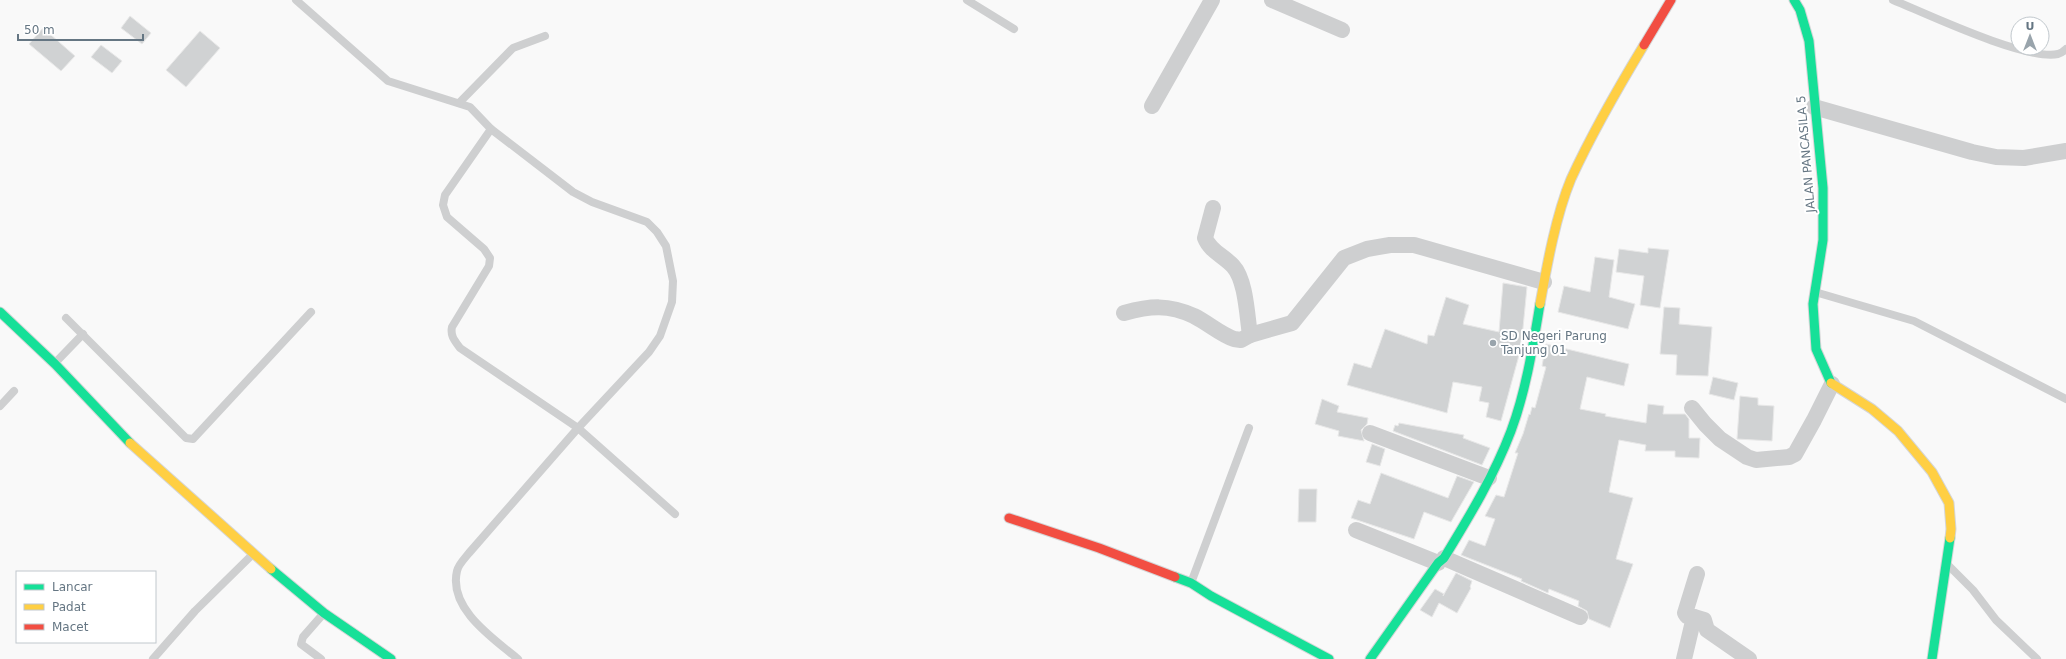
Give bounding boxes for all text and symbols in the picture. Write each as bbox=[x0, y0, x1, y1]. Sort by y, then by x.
scale bar bbox=[18, 16, 143, 42]
north arrow bbox=[2010, 16, 2050, 56]
text: U bbox=[2026, 20, 2034, 33]
text: 50 m bbox=[24, 23, 55, 37]
street label: JALAN PANCASILA 5 bbox=[1794, 95, 1818, 214]
place label: SD Negeri Parung Tanjung 01 bbox=[1500, 329, 1607, 357]
marker: SD Negeri Parung Tanjung 01 bbox=[1488, 338, 1498, 348]
legend bbox=[16, 571, 156, 643]
text: Lancar bbox=[52, 580, 93, 594]
text: Padat bbox=[52, 600, 86, 614]
text: Macet bbox=[52, 620, 89, 634]

